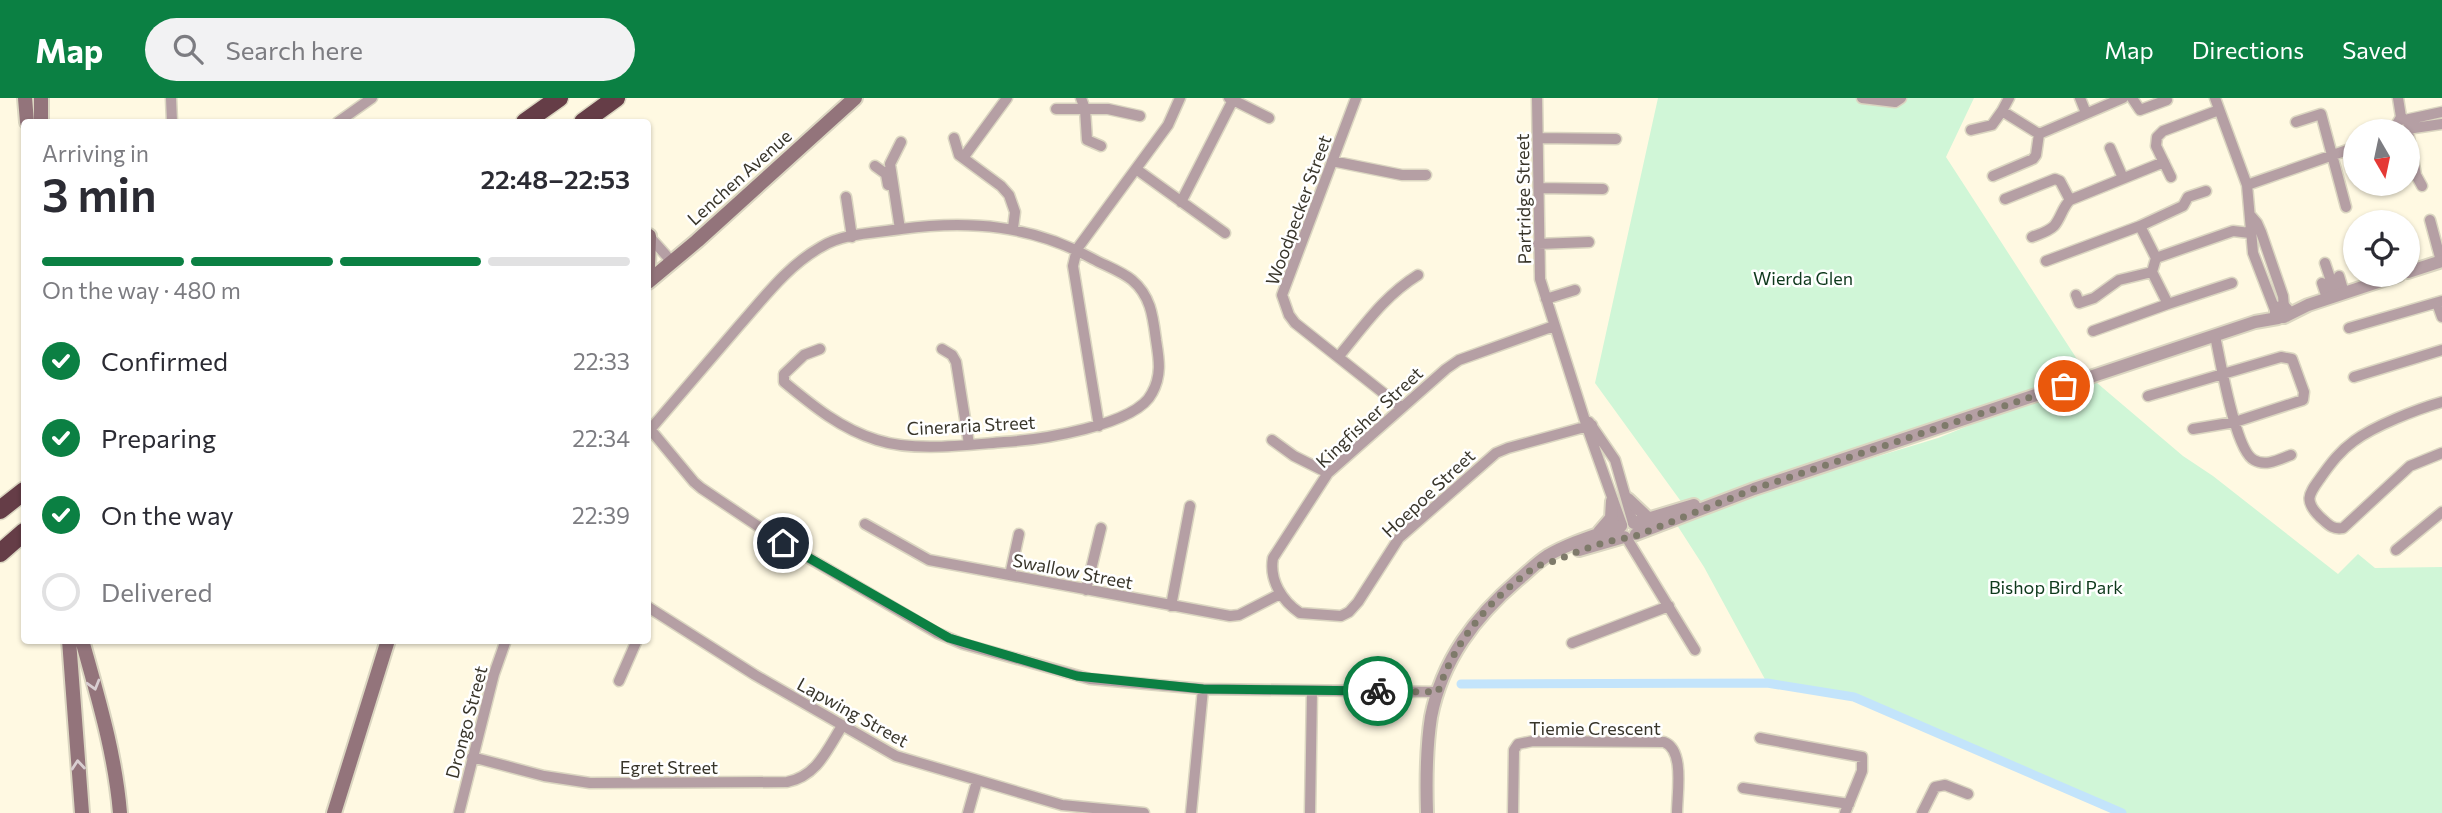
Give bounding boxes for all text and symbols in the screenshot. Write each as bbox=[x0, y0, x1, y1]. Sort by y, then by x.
search box bbox=[145, 18, 635, 81]
text: Map bbox=[35, 29, 103, 70]
icon: search bbox=[169, 30, 207, 68]
text: Search here bbox=[225, 34, 363, 65]
text: Map bbox=[2104, 35, 2154, 64]
text: Directions bbox=[2192, 35, 2304, 64]
text: Saved bbox=[2342, 35, 2407, 64]
north arrow bbox=[2343, 119, 2420, 196]
map controls bbox=[2343, 119, 2420, 287]
street label: Lenchen Avenue bbox=[682, 124, 796, 230]
street label: Woodpecker Street bbox=[1261, 132, 1335, 288]
street label: Partridge Street bbox=[1511, 133, 1535, 265]
text: Arriving in bbox=[42, 139, 149, 167]
text: 22:48–22:53 bbox=[480, 163, 630, 194]
text: 3 min bbox=[42, 165, 157, 221]
button: locate bbox=[2343, 210, 2420, 287]
park label: Wierda Glen bbox=[1753, 267, 1853, 289]
text: On the way · 480 m bbox=[42, 276, 241, 304]
icon: check bbox=[42, 342, 80, 380]
text: Confirmed bbox=[101, 345, 228, 376]
text: 22:33 bbox=[573, 347, 630, 375]
pin bbox=[2034, 356, 2094, 416]
street label: Kingfisher Street bbox=[1311, 362, 1427, 472]
icon: bag bbox=[2045, 367, 2083, 405]
street label: Cineraria Street bbox=[906, 411, 1036, 439]
icon: check bbox=[42, 419, 80, 457]
text: Preparing bbox=[101, 422, 216, 453]
text: 22:34 bbox=[572, 424, 630, 452]
street label: Hoepoe Street bbox=[1377, 444, 1479, 542]
icon: check bbox=[42, 496, 80, 534]
text: On the way bbox=[101, 499, 234, 530]
text: 22:39 bbox=[572, 501, 630, 529]
pin bbox=[753, 513, 813, 573]
icon: home bbox=[764, 524, 802, 562]
street label: Swallow Street bbox=[1011, 549, 1135, 593]
text: Delivered bbox=[101, 576, 212, 607]
park label: Bishop Bird Park bbox=[1989, 576, 2123, 598]
courier bbox=[1343, 656, 1413, 726]
street label: Drongo Street bbox=[440, 663, 492, 781]
street label: Lapwing Street bbox=[794, 672, 912, 752]
icon: bike bbox=[1359, 672, 1397, 710]
one-way arrow bbox=[86, 679, 101, 691]
street label: Tiemie Crescent bbox=[1529, 717, 1661, 739]
street label: Egret Street bbox=[620, 756, 718, 778]
one-way arrow bbox=[71, 759, 86, 770]

